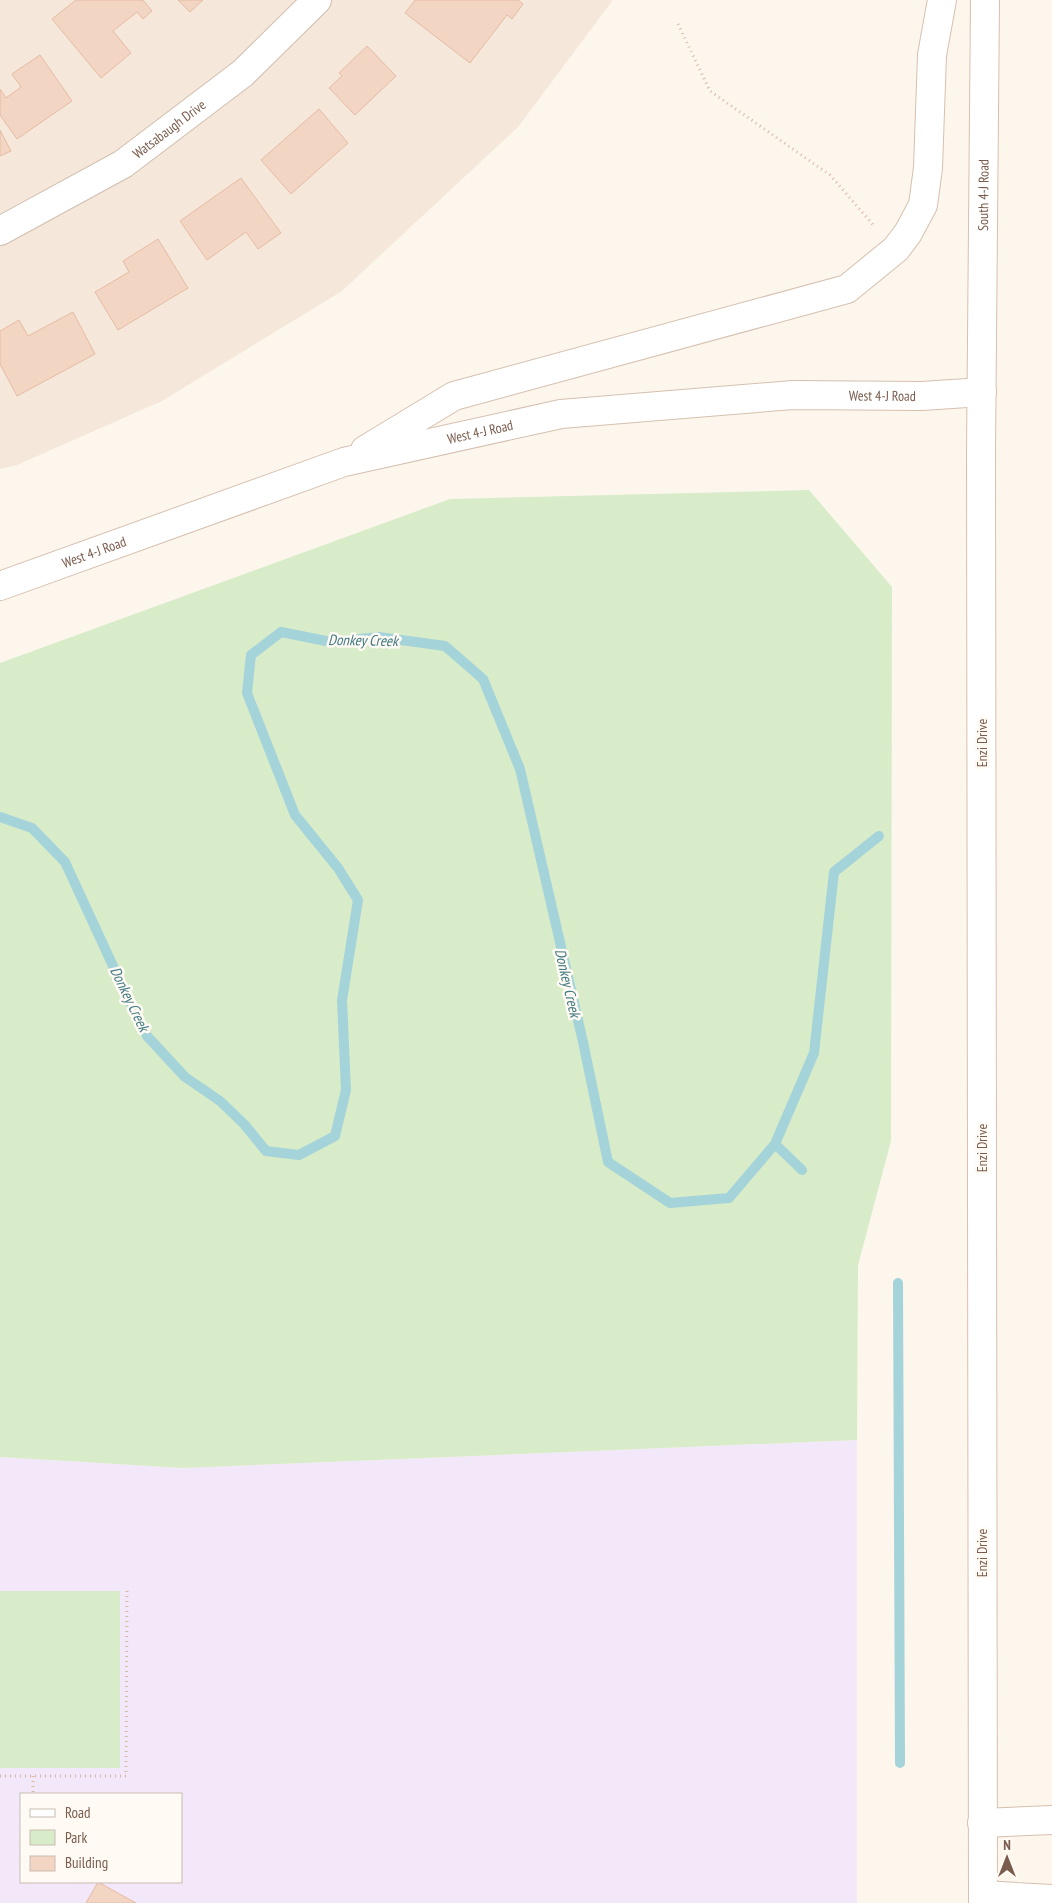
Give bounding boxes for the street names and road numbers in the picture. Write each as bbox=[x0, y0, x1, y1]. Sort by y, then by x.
street label: Watsabaugh Drive bbox=[129, 95, 210, 163]
street label: South 4-J Road bbox=[974, 159, 993, 231]
street label: West 4-J Road bbox=[849, 386, 916, 405]
street label: West 4-J Road bbox=[445, 416, 515, 448]
street label: West 4-J Road bbox=[60, 532, 129, 572]
street label: Enzi Drive bbox=[973, 718, 991, 767]
street label: Enzi Drive bbox=[973, 1123, 991, 1172]
street label: Enzi Drive bbox=[973, 1528, 991, 1577]

